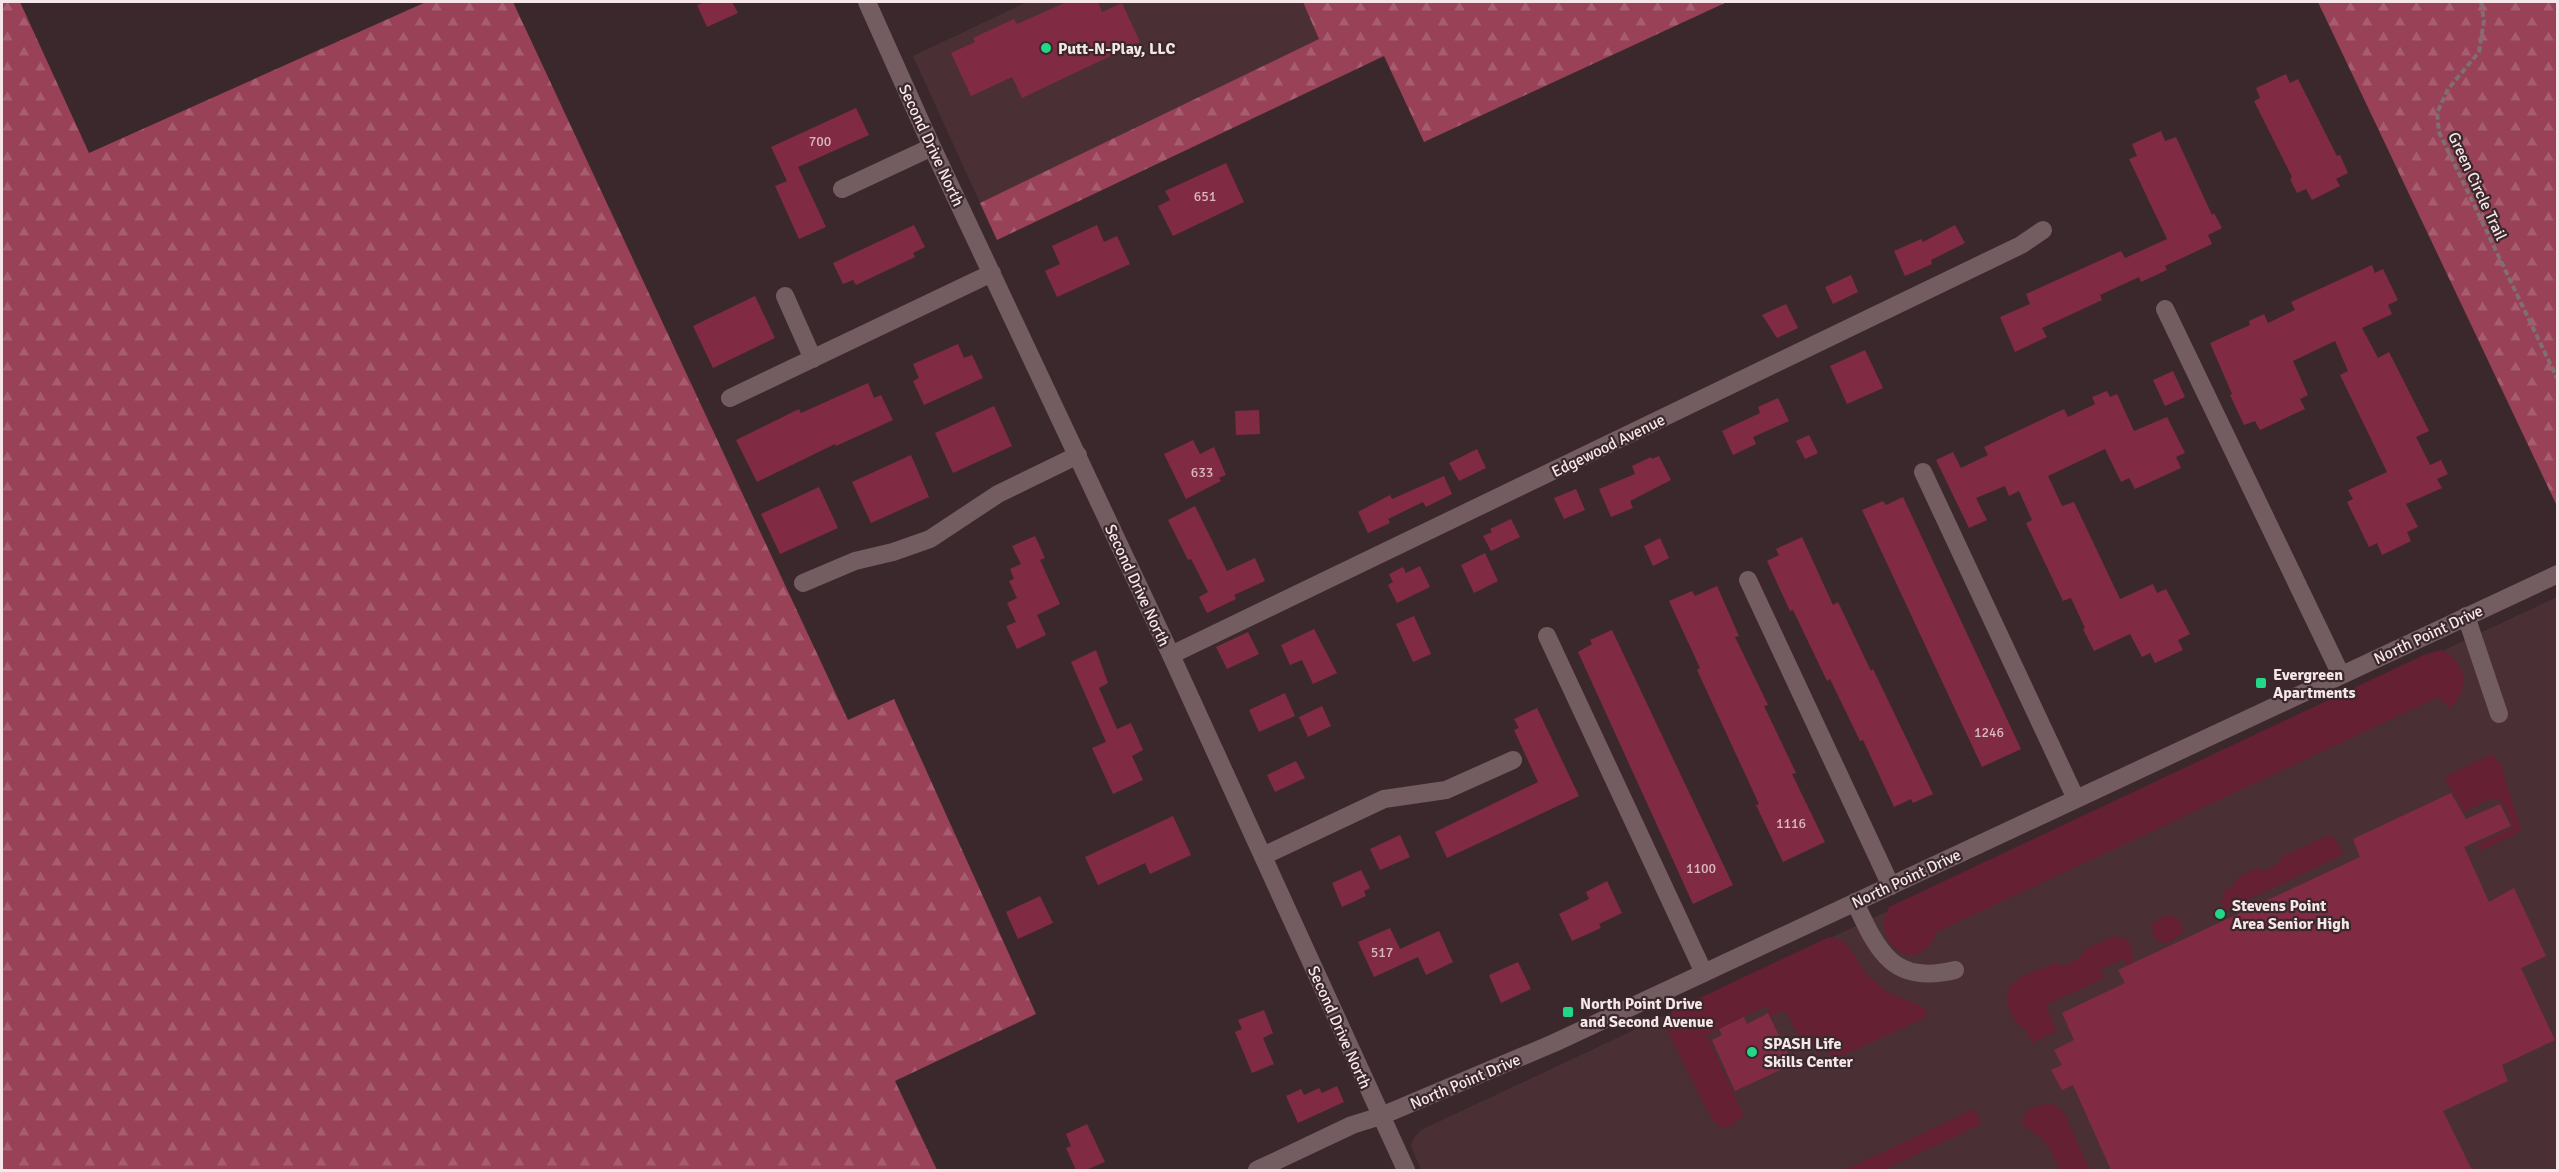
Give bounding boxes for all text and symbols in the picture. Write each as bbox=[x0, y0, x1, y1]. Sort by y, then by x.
place label: Putt-N-Play, LLC bbox=[1058, 39, 1175, 59]
marker: Putt-N-Play, LLC bbox=[1039, 41, 1053, 55]
street label: Second Drive North bbox=[894, 81, 968, 210]
street label: Green Circle Trail bbox=[2443, 129, 2511, 244]
house number: 700 bbox=[809, 133, 831, 150]
house number: 651 bbox=[1194, 188, 1216, 205]
street label: Edgewood Avenue bbox=[1548, 410, 1668, 482]
house number: 633 bbox=[1191, 464, 1213, 481]
street label: Second Drive North bbox=[1100, 521, 1174, 650]
street label: North Point Drive bbox=[2371, 601, 2486, 669]
place label: Evergreen Apartments bbox=[2273, 665, 2356, 703]
marker: Evergreen Apartments bbox=[2254, 676, 2268, 690]
house number: 1246 bbox=[1974, 724, 2004, 741]
house number: 1116 bbox=[1776, 815, 1806, 832]
street label: North Point Drive bbox=[1849, 845, 1964, 913]
house number: 1100 bbox=[1686, 860, 1716, 877]
place label: Stevens Point Area Senior High bbox=[2232, 896, 2350, 934]
marker: Stevens Point Area Senior High bbox=[2213, 907, 2227, 921]
house number: 517 bbox=[1371, 944, 1393, 961]
street label: Second Drive North bbox=[1303, 963, 1375, 1092]
place label: North Point Drive and Second Avenue bbox=[1580, 994, 1714, 1032]
marker: North Point Drive and Second Avenue bbox=[1561, 1005, 1575, 1019]
place label: SPASH Life Skills Center bbox=[1764, 1034, 1854, 1072]
marker: SPASH Life Skills Center bbox=[1745, 1045, 1759, 1059]
street label: North Point Drive bbox=[1407, 1050, 1524, 1114]

